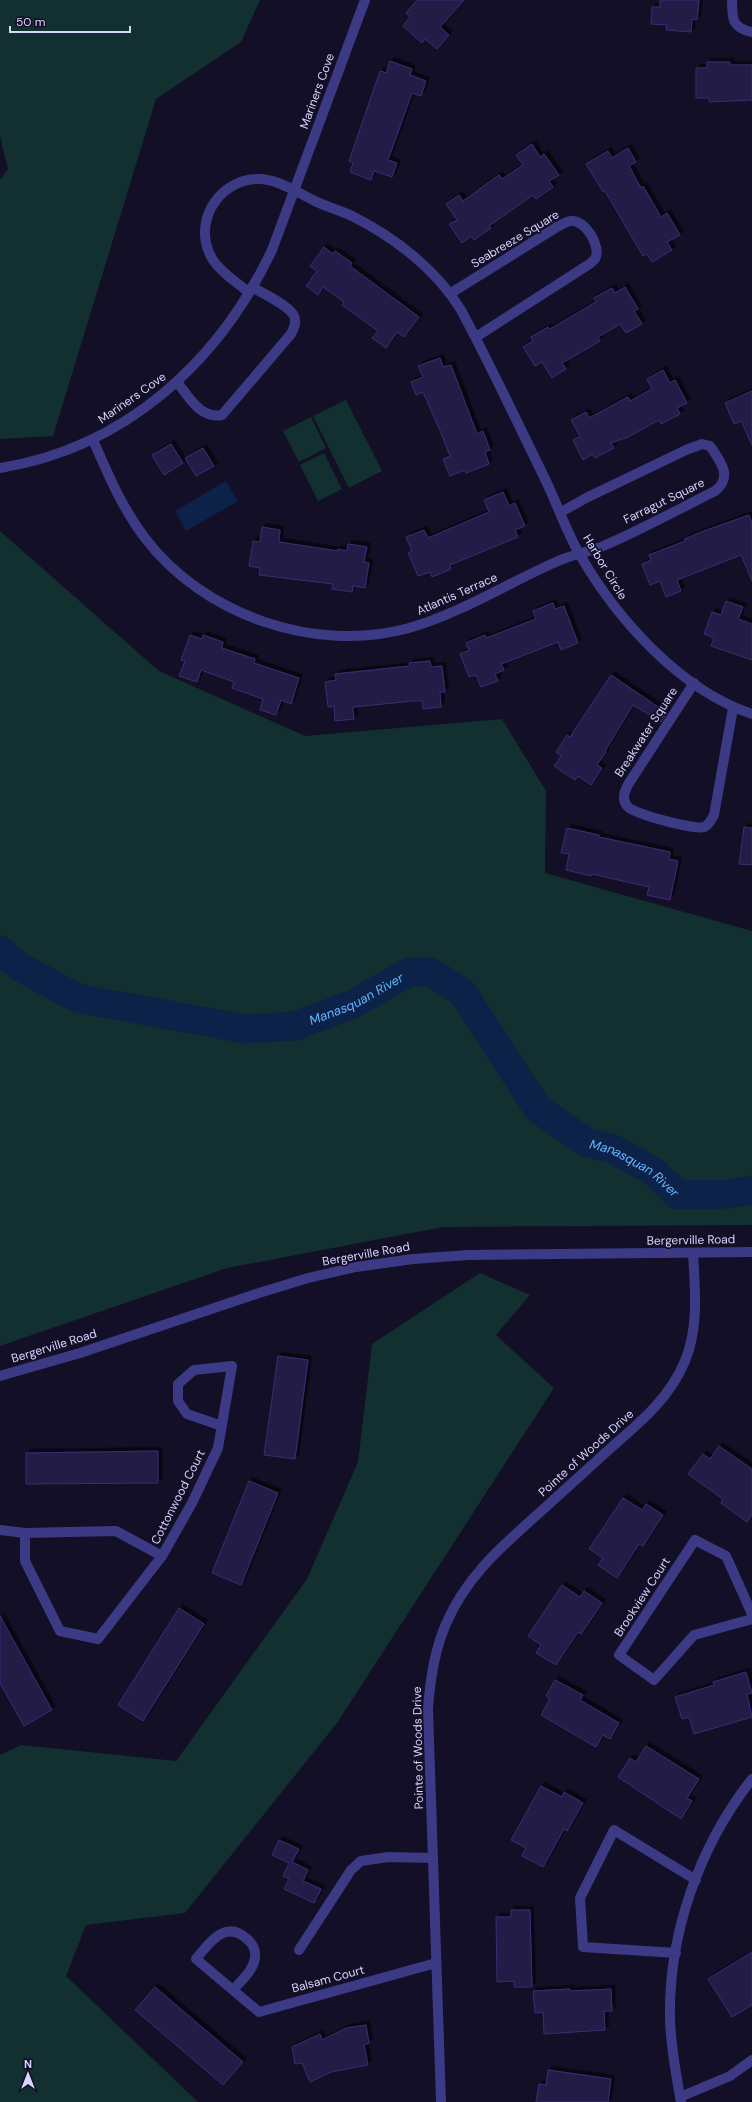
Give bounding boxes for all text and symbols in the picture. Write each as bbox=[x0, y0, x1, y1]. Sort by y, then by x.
scale bar bbox=[10, 8, 130, 34]
text: 50 m bbox=[16, 14, 45, 30]
street label: Mariners Cove bbox=[296, 51, 338, 131]
street label: Seabreeze Square bbox=[468, 206, 562, 272]
street label: Mariners Cove bbox=[95, 369, 169, 427]
street label: Farragut Square bbox=[621, 474, 707, 528]
street label: Harbor Circle bbox=[579, 531, 631, 603]
street label: Atlantis Terrace bbox=[414, 569, 500, 619]
street label: Breakwater Square bbox=[611, 684, 681, 780]
water label: Manasquan River bbox=[307, 968, 407, 1029]
water label: Manasquan River bbox=[588, 1135, 684, 1202]
street label: Bergerville Road bbox=[647, 1231, 735, 1249]
street label: Bergerville Road bbox=[321, 1238, 411, 1270]
street label: Bergerville Road bbox=[9, 1325, 99, 1367]
street label: Pointe of Woods Drive bbox=[535, 1406, 637, 1500]
street label: Cottonwood Court bbox=[147, 1447, 209, 1547]
street label: Brookview Court bbox=[610, 1554, 674, 1640]
street label: Pointe of Woods Drive bbox=[409, 1686, 427, 1810]
street label: Balsam Court bbox=[290, 1962, 366, 1996]
north arrow bbox=[8, 2054, 48, 2094]
text: N bbox=[24, 2057, 32, 2071]

